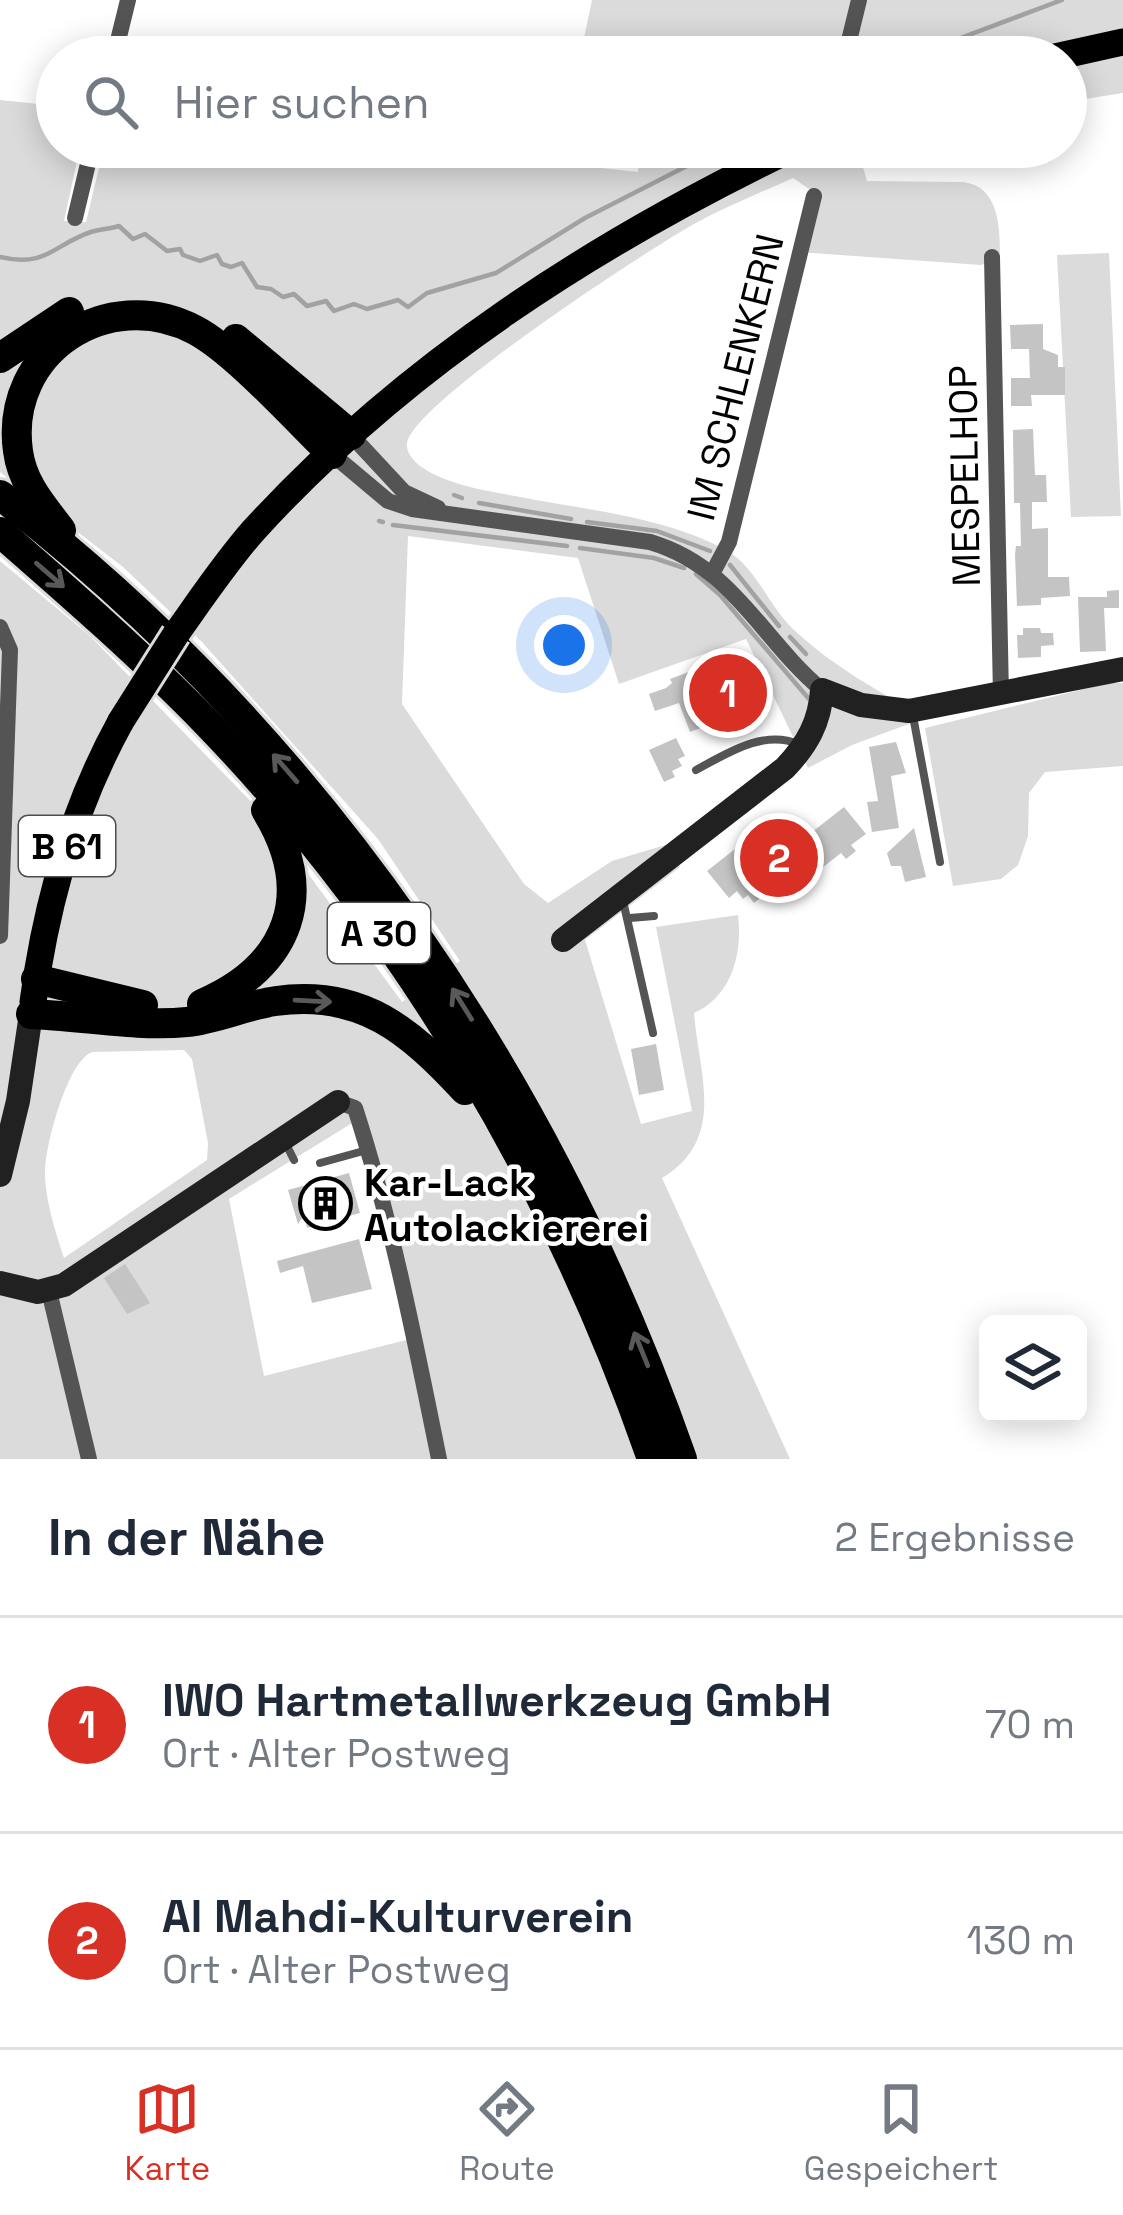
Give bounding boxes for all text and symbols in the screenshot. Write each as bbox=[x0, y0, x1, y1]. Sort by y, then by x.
search box bbox=[36, 36, 1087, 168]
icon: search bbox=[78, 69, 144, 135]
text: Hier suchen bbox=[174, 74, 430, 131]
street label: IM SCHLENKERN bbox=[676, 229, 795, 525]
street label: MESPELHOP bbox=[938, 365, 991, 587]
one-way arrow bbox=[34, 561, 65, 589]
your location bbox=[534, 615, 594, 675]
pin: 1 bbox=[689, 648, 767, 738]
one-way arrow bbox=[272, 753, 300, 784]
pin: 2 bbox=[740, 813, 818, 903]
road number: B 61 bbox=[19, 816, 115, 876]
road number: A 30 bbox=[328, 903, 430, 963]
one-way arrow bbox=[450, 987, 474, 1021]
one-way arrow bbox=[293, 990, 332, 1013]
place label: Kar-Lack Autolackiererei bbox=[364, 1158, 649, 1252]
building icon: Kar-Lack Autolackiererei bbox=[297, 1176, 353, 1232]
map controls bbox=[979, 1315, 1087, 1423]
button: layers bbox=[979, 1315, 1087, 1423]
one-way arrow bbox=[629, 1332, 650, 1369]
text: In der Nähe bbox=[48, 1505, 325, 1570]
text: 2 Ergebnisse bbox=[835, 1513, 1075, 1562]
text: IWO Hartmetallwerkzeug GmbH bbox=[162, 1672, 831, 1729]
text: 1 bbox=[78, 1700, 96, 1749]
text: 70 m bbox=[985, 1700, 1075, 1749]
text: Ort · Alter Postweg bbox=[162, 1729, 511, 1778]
text: Al Mahdi-Kulturverein bbox=[162, 1888, 634, 1945]
text: 2 bbox=[75, 1916, 99, 1965]
text: 130 m bbox=[967, 1916, 1075, 1965]
text: Ort · Alter Postweg bbox=[162, 1945, 511, 1994]
tab: Karte bbox=[125, 2076, 210, 2190]
tab: Route bbox=[459, 2076, 555, 2190]
tab: Gespeichert bbox=[804, 2076, 998, 2190]

